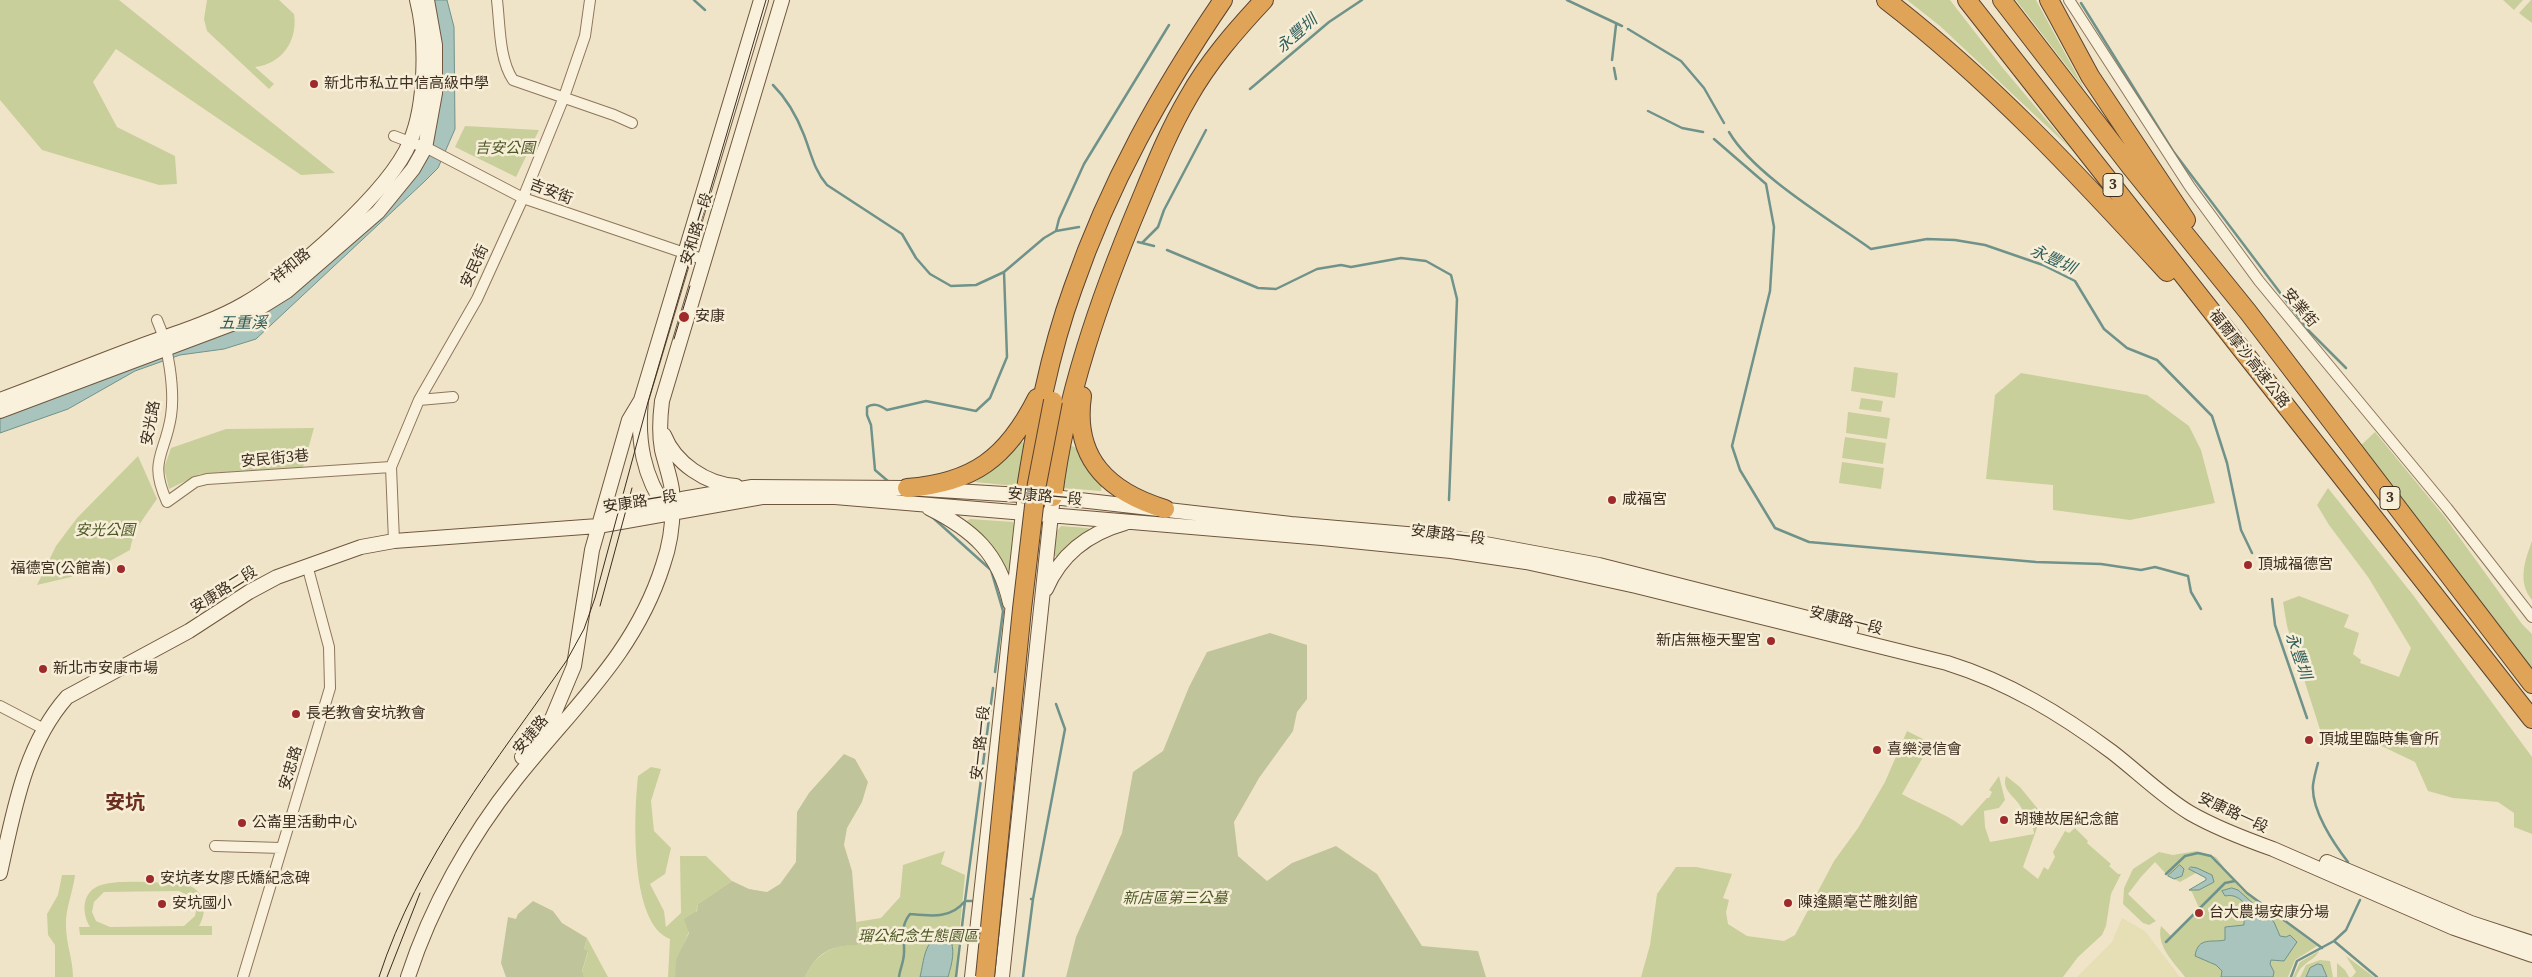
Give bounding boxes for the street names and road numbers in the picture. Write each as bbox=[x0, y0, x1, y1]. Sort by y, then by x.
road number: 3 bbox=[2103, 174, 2123, 196]
street label: 吉安街 bbox=[527, 176, 575, 208]
street label: 安和路一段 bbox=[677, 191, 717, 267]
street label: 安民街 bbox=[457, 242, 493, 290]
street label: 祥和路 bbox=[268, 245, 314, 287]
street label: 安業街 bbox=[2279, 285, 2321, 331]
street label: 福爾摩沙高速公路 bbox=[2205, 306, 2293, 412]
street label: 安光路 bbox=[138, 399, 164, 447]
street label: 安民街3巷 bbox=[240, 447, 310, 471]
street label: 安康路一段 bbox=[1007, 485, 1083, 509]
road number: 3 bbox=[2380, 486, 2400, 509]
street label: 安康路一段 bbox=[602, 487, 678, 517]
street label: 安康路一段 bbox=[1410, 521, 1486, 549]
street label: 安康路二段 bbox=[187, 562, 261, 618]
street label: 安康路一段 bbox=[1807, 603, 1885, 639]
street label: 安一路一段 bbox=[968, 705, 994, 781]
street label: 安捷路 bbox=[510, 712, 552, 758]
street label: 安忠路 bbox=[276, 744, 306, 792]
street label: 安康路一段 bbox=[2195, 789, 2271, 837]

